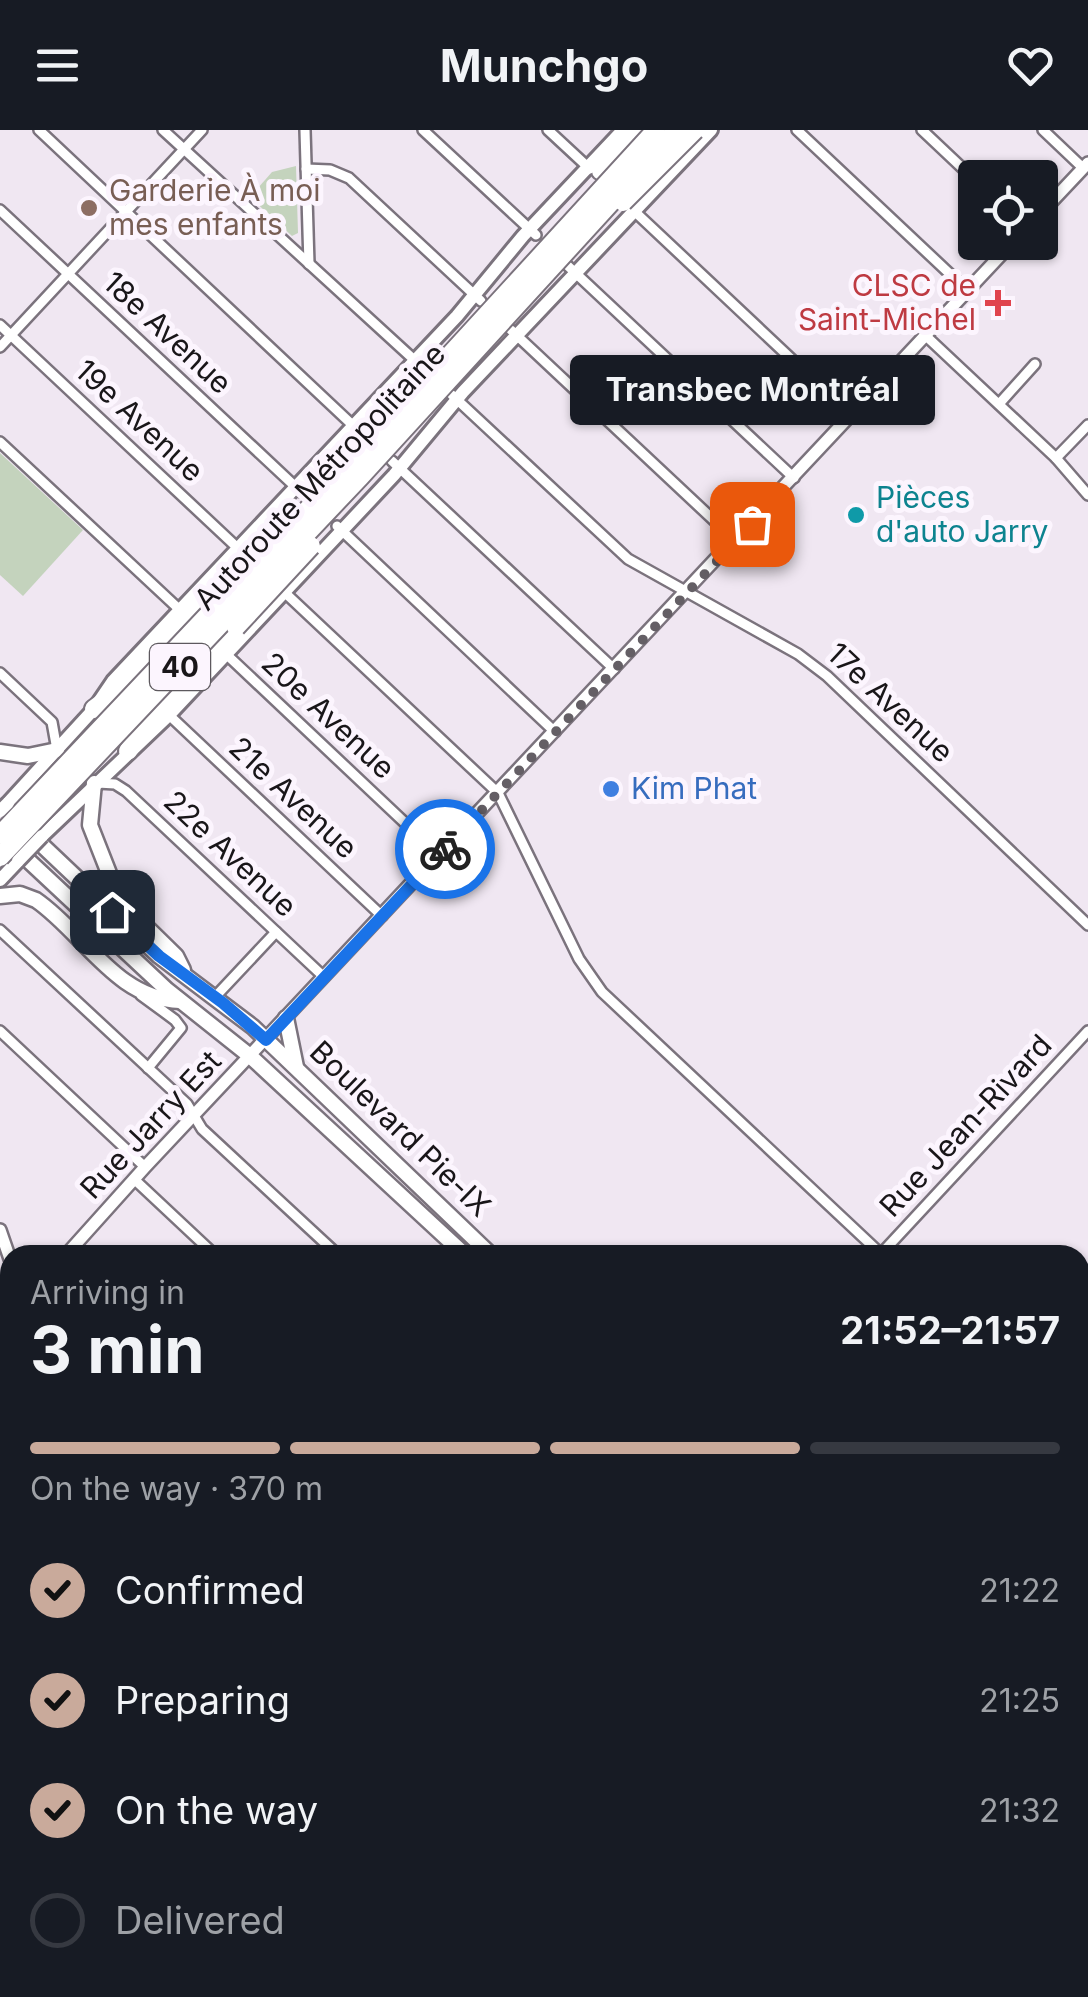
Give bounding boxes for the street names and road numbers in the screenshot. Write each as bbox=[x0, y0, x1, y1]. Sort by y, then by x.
street label: 18e Avenue bbox=[96, 264, 239, 401]
street label: Autoroute Métropolitaine bbox=[186, 336, 452, 617]
street label: 19e Avenue bbox=[68, 352, 211, 489]
street label: 17e Avenue bbox=[820, 635, 961, 770]
road number: 40 bbox=[150, 644, 210, 690]
street label: 20e Avenue bbox=[255, 645, 403, 786]
street label: 21e Avenue bbox=[222, 729, 365, 866]
street label: 22e Avenue bbox=[157, 783, 304, 924]
street label: Rue Jean-Rivard bbox=[872, 1027, 1059, 1224]
street label: Boulevard Pie-IX bbox=[303, 1033, 498, 1224]
street label: Rue Jarry Est bbox=[73, 1043, 228, 1206]

